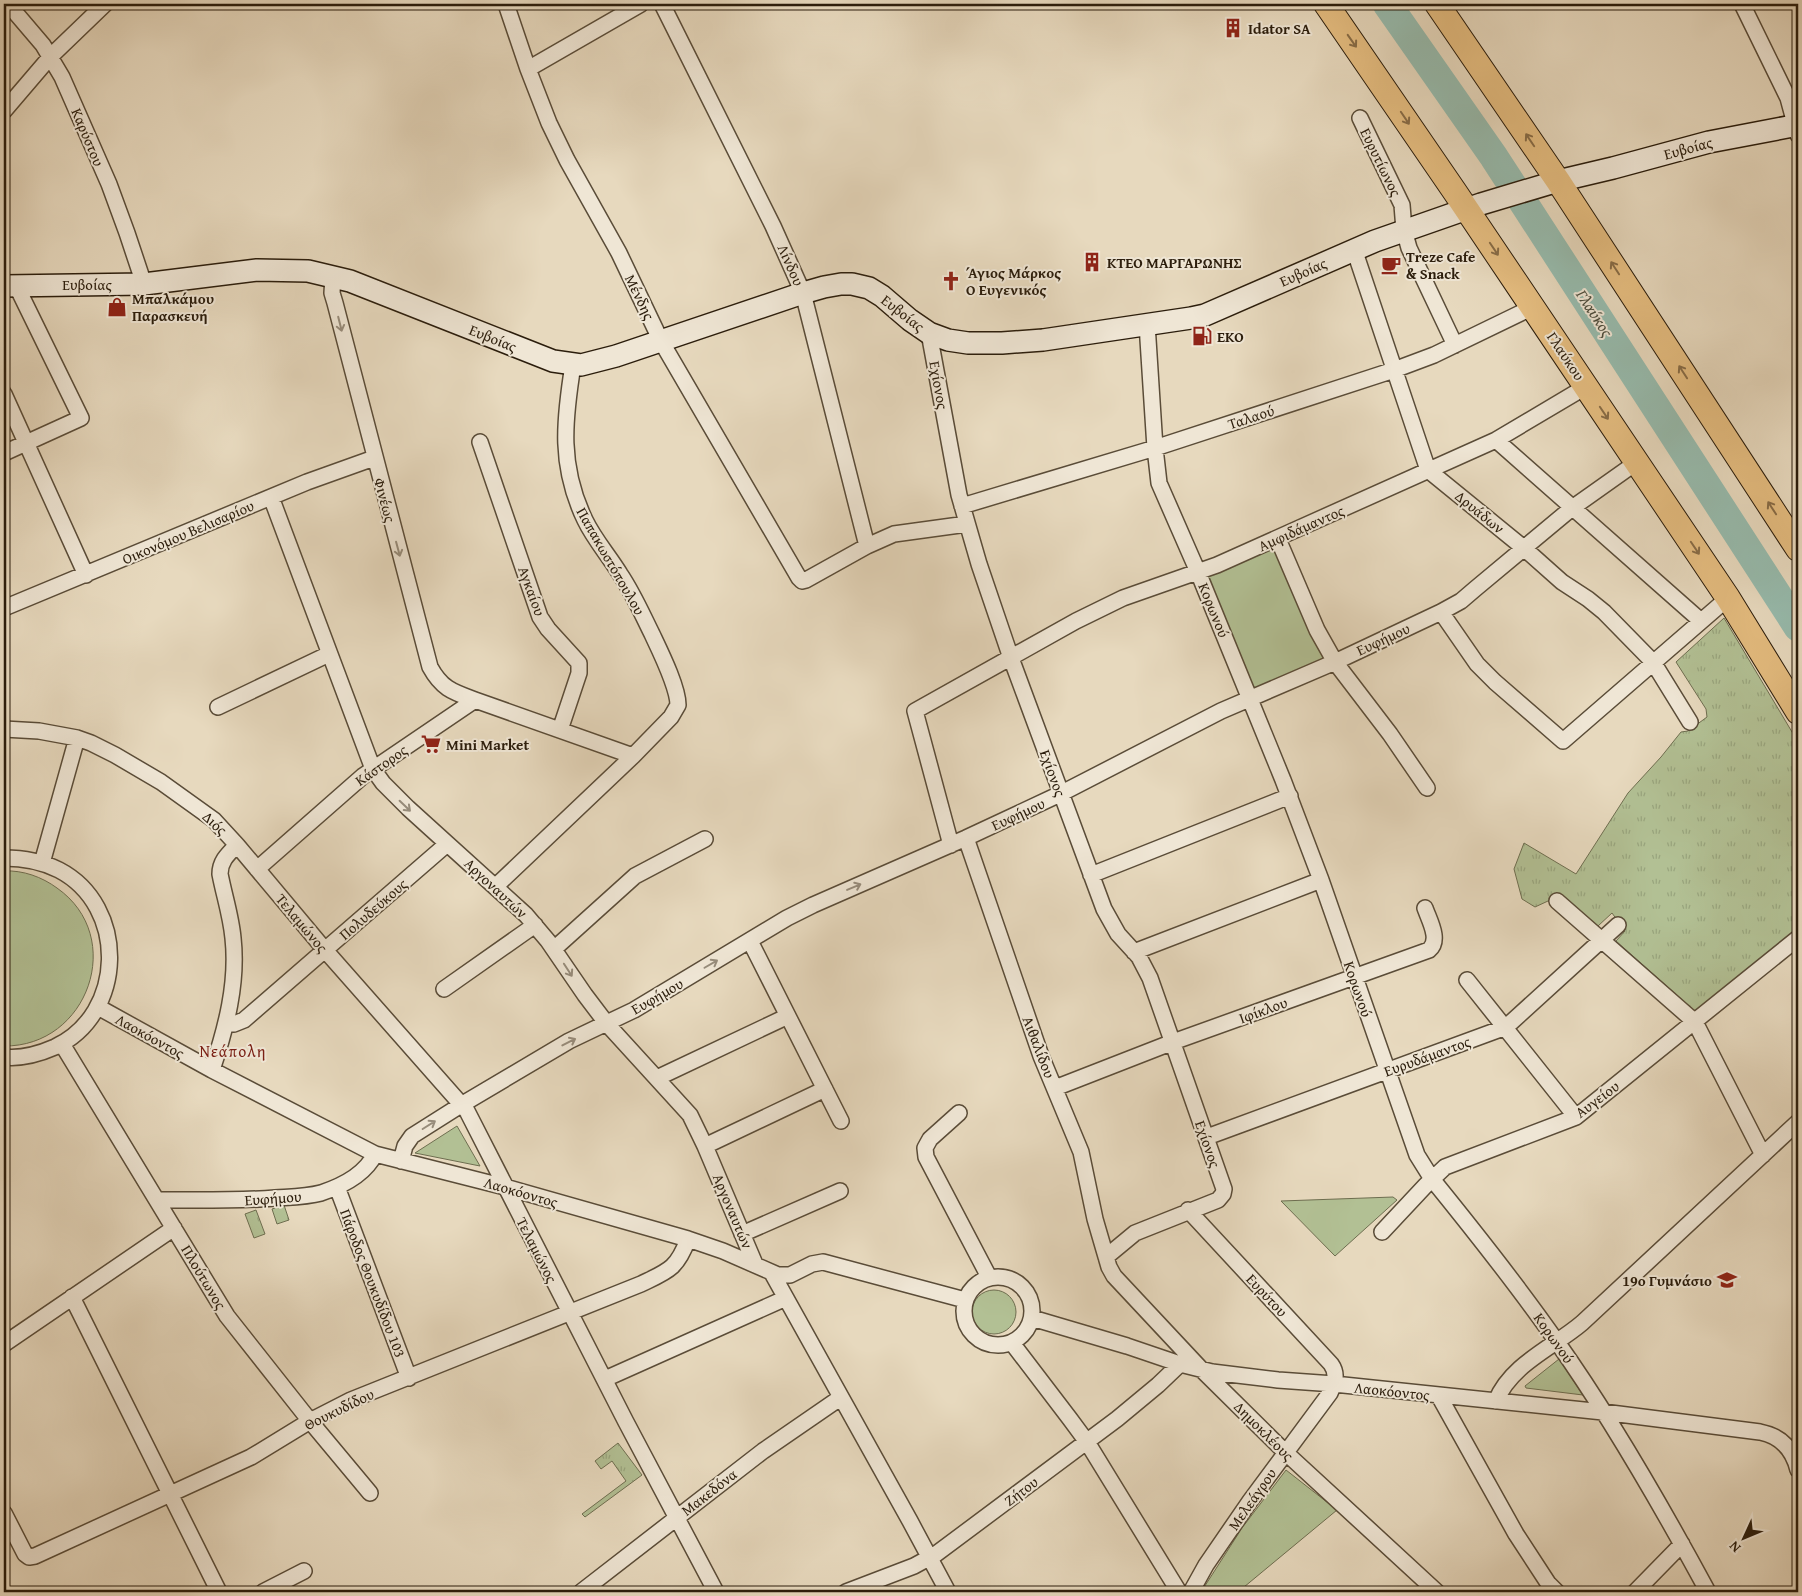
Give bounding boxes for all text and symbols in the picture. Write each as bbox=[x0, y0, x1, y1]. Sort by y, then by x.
building icon: Idator SA bbox=[1222, 17, 1244, 39]
place label: Idator SA bbox=[1248, 18, 1311, 39]
one-way arrow bbox=[1347, 34, 1357, 48]
street label: Καρύστου bbox=[66, 105, 110, 169]
one-way arrow bbox=[1400, 111, 1410, 125]
street label: Ευρυτίωνος bbox=[1355, 124, 1407, 200]
street label: Ευβοίας bbox=[1661, 131, 1715, 165]
one-way arrow bbox=[1525, 134, 1535, 148]
street label: Λίνδου bbox=[773, 241, 810, 289]
one-way arrow bbox=[1489, 242, 1499, 256]
place label: Treze Cafe & Snack bbox=[1406, 246, 1475, 284]
building icon: ΚΤΕΟ ΜΑΡΓΑΡΩΝΗΣ bbox=[1081, 251, 1103, 273]
place label: ΚΤΕΟ ΜΑΡΓΑΡΩΝΗΣ bbox=[1107, 252, 1242, 273]
street label: Ευβοίας bbox=[1276, 252, 1331, 292]
cafe icon: Treze Cafe & Snack bbox=[1380, 254, 1402, 276]
place label: Άγιος Μάρκος Ο Ευγενικός bbox=[966, 262, 1061, 300]
one-way arrow bbox=[1610, 262, 1620, 276]
church icon: Άγιος Μάρκος Ο Ευγενικός bbox=[940, 270, 962, 292]
street label: Μένδης bbox=[620, 271, 660, 324]
street label: Ευβοίας bbox=[62, 274, 112, 295]
water label: Γλαύκος bbox=[1570, 283, 1620, 342]
place label: Μπαλκάμου Παρασκευή bbox=[132, 288, 214, 326]
street label: Ευβοίας bbox=[877, 289, 930, 337]
shop icon: Μπαλκάμου Παρασκευή bbox=[106, 296, 128, 318]
one-way arrow bbox=[336, 315, 345, 331]
street label: Ευβοίας bbox=[466, 319, 521, 357]
fuel station icon: ΕΚΟ bbox=[1191, 325, 1213, 347]
place label: ΕΚΟ bbox=[1217, 326, 1244, 347]
street label: Γλαύκου bbox=[1542, 327, 1590, 385]
street label: Εχίονος bbox=[924, 359, 954, 411]
one-way arrow bbox=[1678, 365, 1688, 379]
street label: Ταλαού bbox=[1225, 400, 1277, 434]
one-way arrow bbox=[1599, 406, 1610, 420]
street label: Φινέως bbox=[369, 475, 401, 525]
street label: Δρυάδων bbox=[1451, 486, 1509, 538]
street label: Οικονόμου Βελισαρίου bbox=[119, 495, 257, 569]
street label: Αμφιδάμαντος bbox=[1255, 499, 1348, 556]
one-way arrow bbox=[1767, 501, 1777, 515]
street label: Παπακωστόπουλου bbox=[572, 503, 650, 619]
one-way arrow bbox=[394, 540, 404, 556]
one-way arrow bbox=[1690, 541, 1700, 555]
street label: Αγκαίου bbox=[513, 563, 551, 619]
street label: Κορωνού bbox=[1193, 579, 1235, 641]
street label: Ευφήμου bbox=[1353, 617, 1413, 661]
supermarket icon: Mini Market bbox=[420, 733, 442, 755]
place label: Mini Market bbox=[446, 734, 529, 755]
street label: Κάστορος bbox=[351, 739, 412, 791]
street label: Εχίονος bbox=[1035, 746, 1071, 800]
street label: Ευφήμου bbox=[988, 792, 1048, 836]
one-way arrow bbox=[399, 800, 412, 812]
street label: Διός bbox=[198, 806, 232, 840]
street label: Αργοναυτών bbox=[460, 853, 532, 923]
street label: Πολυδεύκους bbox=[334, 873, 412, 945]
one-way arrow bbox=[846, 881, 861, 891]
street label: Τελαμώνος bbox=[271, 889, 333, 957]
street label: Κορωνού bbox=[1339, 958, 1377, 1020]
one-way arrow bbox=[704, 959, 718, 969]
one-way arrow bbox=[563, 963, 574, 977]
street label: Ευφήμου bbox=[627, 973, 687, 1019]
street label: Ιφίκλου bbox=[1236, 991, 1290, 1028]
street label: Λαοκόοντος bbox=[112, 1008, 189, 1064]
street label: Αιθαλίδου bbox=[1018, 1013, 1061, 1081]
street label: Ευρυδάμαντος bbox=[1381, 1030, 1474, 1081]
one-way arrow bbox=[561, 1037, 576, 1046]
district label: Νεάπολη bbox=[200, 1039, 267, 1063]
street label: Αυγείου bbox=[1571, 1075, 1624, 1123]
street label: Εχίονος bbox=[1190, 1118, 1226, 1171]
one-way arrow bbox=[422, 1120, 436, 1130]
street label: Αργοναυτών bbox=[708, 1170, 758, 1252]
street label: Λαοκόοντος bbox=[482, 1171, 561, 1213]
street label: Ευφήμου bbox=[244, 1186, 302, 1210]
street label: Πάροδος Θουκυδίδου 103 bbox=[335, 1206, 411, 1360]
street label: Τελαμώνος bbox=[511, 1214, 563, 1287]
street label: Πλούτωνος bbox=[176, 1241, 232, 1314]
street label: Ευρύτου bbox=[1241, 1269, 1293, 1321]
school or university icon: 19ο Γυμνάσιο bbox=[1716, 1269, 1738, 1291]
place label: 19ο Γυμνάσιο bbox=[1622, 1270, 1712, 1291]
street label: Κορωνού bbox=[1529, 1308, 1579, 1368]
street label: Λαοκόοντος bbox=[1353, 1377, 1431, 1405]
street label: Θουκυδίδου bbox=[301, 1383, 378, 1435]
street label: Δημοκλέους bbox=[1229, 1396, 1299, 1466]
street label: Μακεδόνα bbox=[677, 1464, 741, 1520]
street label: Μελεάγρου bbox=[1223, 1464, 1281, 1534]
street label: Ζήτου bbox=[1000, 1471, 1042, 1511]
north arrow bbox=[1720, 1514, 1770, 1564]
text: N bbox=[1724, 1536, 1745, 1557]

